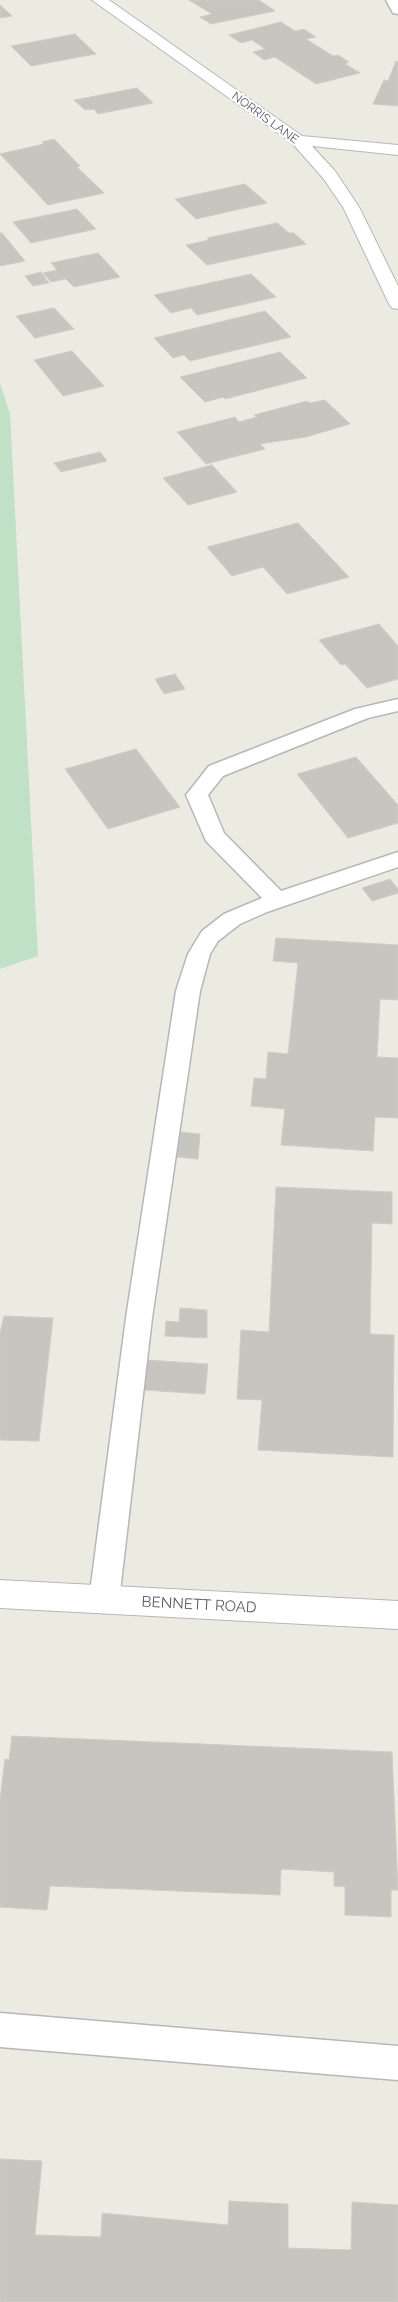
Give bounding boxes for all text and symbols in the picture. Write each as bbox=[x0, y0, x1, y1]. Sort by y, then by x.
street label: NORRIS LANE bbox=[229, 89, 301, 147]
street label: BENNETT ROAD bbox=[141, 1593, 257, 1617]

